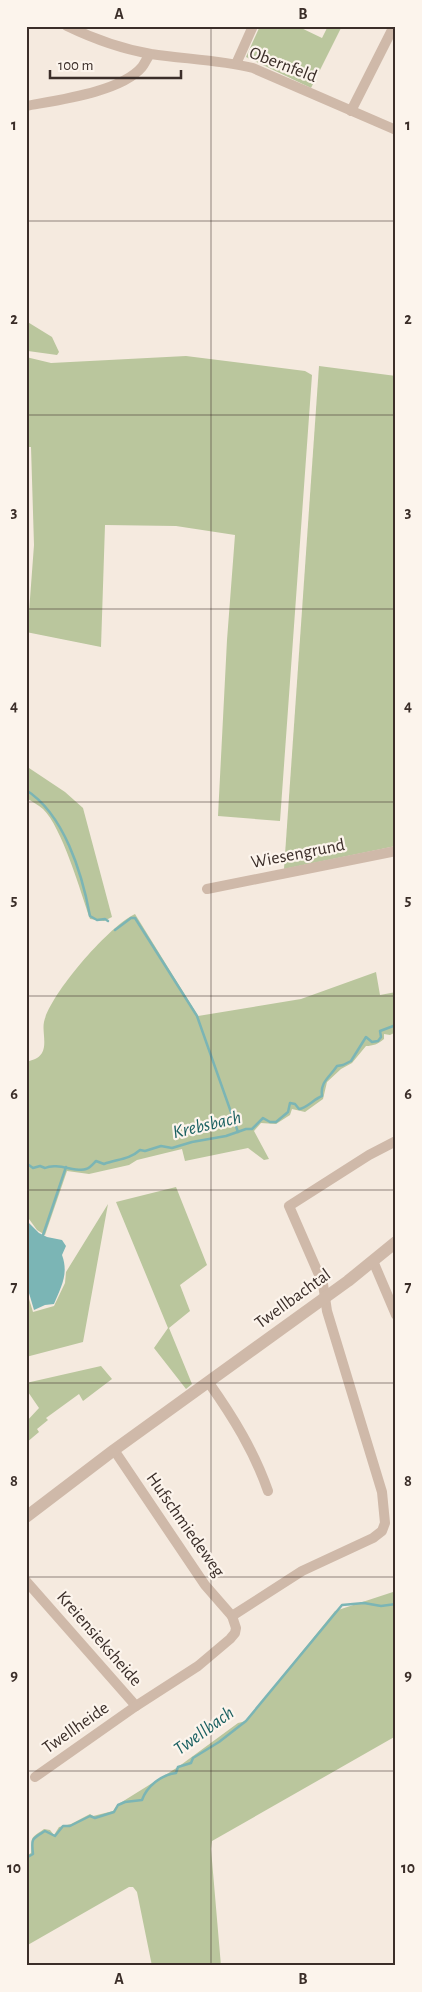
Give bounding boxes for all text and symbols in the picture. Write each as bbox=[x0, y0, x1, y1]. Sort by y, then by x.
text: A bbox=[114, 6, 124, 22]
text: B bbox=[298, 6, 308, 22]
street label: Obernfeld bbox=[247, 44, 319, 86]
scale bar bbox=[50, 48, 181, 80]
text: 100 m bbox=[58, 58, 93, 73]
text: 1 bbox=[11, 117, 17, 133]
text: 1 bbox=[405, 117, 411, 133]
text: 2 bbox=[10, 311, 18, 327]
text: 2 bbox=[404, 311, 412, 327]
text: 3 bbox=[11, 504, 18, 520]
text: 3 bbox=[405, 504, 412, 520]
text: 4 bbox=[10, 698, 18, 714]
text: 4 bbox=[404, 698, 412, 714]
street label: Wiesengrund bbox=[250, 836, 346, 872]
text: 5 bbox=[11, 892, 18, 908]
text: 5 bbox=[405, 892, 412, 908]
text: 6 bbox=[10, 1086, 18, 1102]
text: 6 bbox=[404, 1086, 412, 1102]
water label: Krebsbach bbox=[171, 1108, 243, 1142]
street label: Twellbachtal bbox=[252, 1266, 334, 1332]
text: 7 bbox=[11, 1279, 18, 1295]
text: 7 bbox=[405, 1279, 412, 1295]
street label: Hufschmiedeweg bbox=[142, 1470, 228, 1581]
text: 8 bbox=[10, 1473, 18, 1489]
text: 8 bbox=[404, 1473, 412, 1489]
street label: Kreiensieksheide bbox=[53, 1588, 145, 1690]
text: 9 bbox=[10, 1667, 18, 1683]
text: 9 bbox=[404, 1667, 412, 1683]
street label: Twellheide bbox=[40, 1699, 112, 1757]
water label: Twellbach bbox=[171, 1703, 237, 1759]
text: 10 bbox=[7, 1860, 21, 1876]
text: 10 bbox=[401, 1860, 415, 1876]
text: A bbox=[114, 1971, 124, 1987]
text: B bbox=[298, 1971, 308, 1987]

